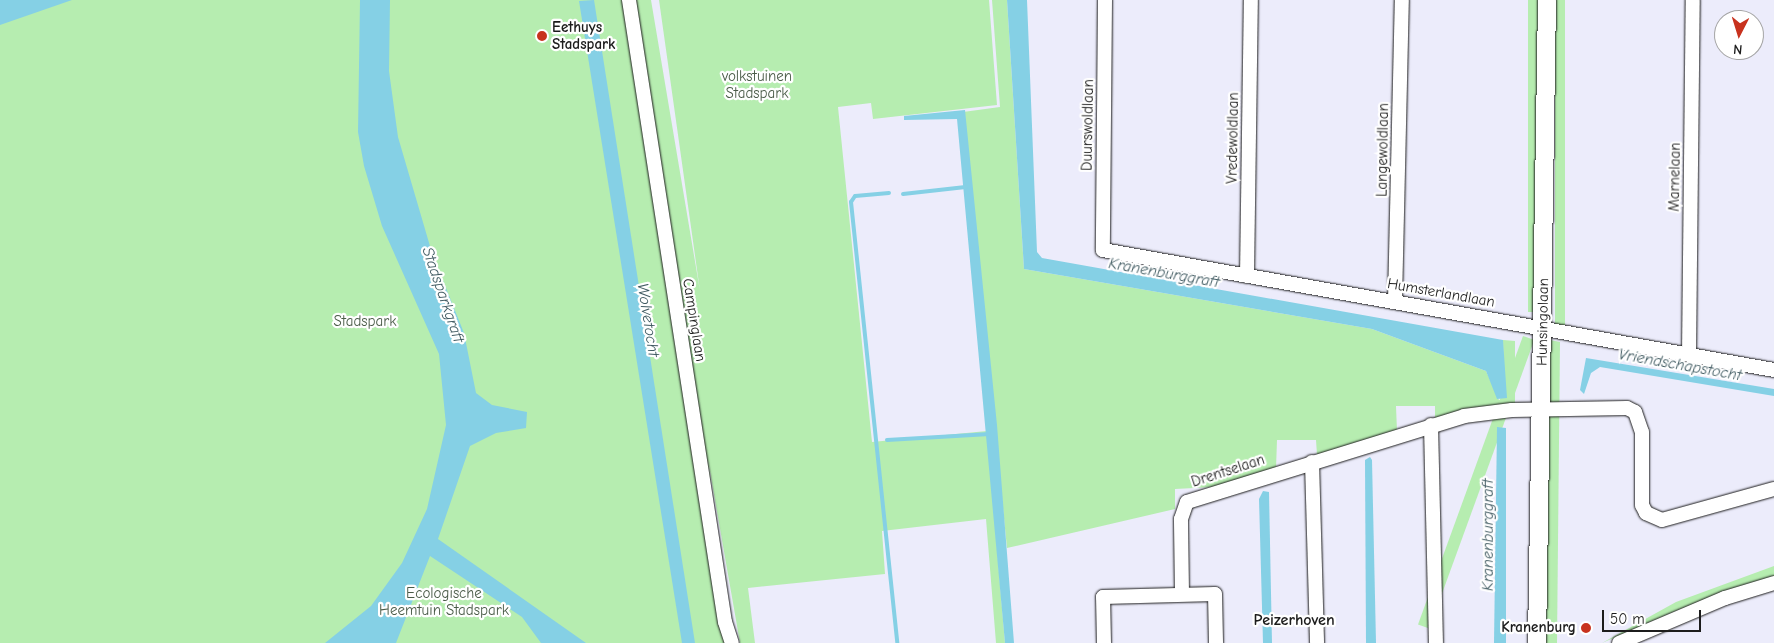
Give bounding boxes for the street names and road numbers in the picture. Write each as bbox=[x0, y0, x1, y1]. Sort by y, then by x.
street label: Duurswoldlaan bbox=[1078, 79, 1098, 171]
street label: Vredewoldlaan bbox=[1223, 92, 1243, 184]
street label: Langewoldlaan bbox=[1373, 103, 1393, 197]
street label: Marnelaan bbox=[1665, 142, 1685, 212]
street label: Humsterlandlaan bbox=[1386, 275, 1496, 311]
street label: Campinglaan bbox=[679, 277, 709, 363]
street label: Hunsingolaan bbox=[1533, 278, 1553, 366]
street label: Drentselaan bbox=[1189, 451, 1267, 491]

